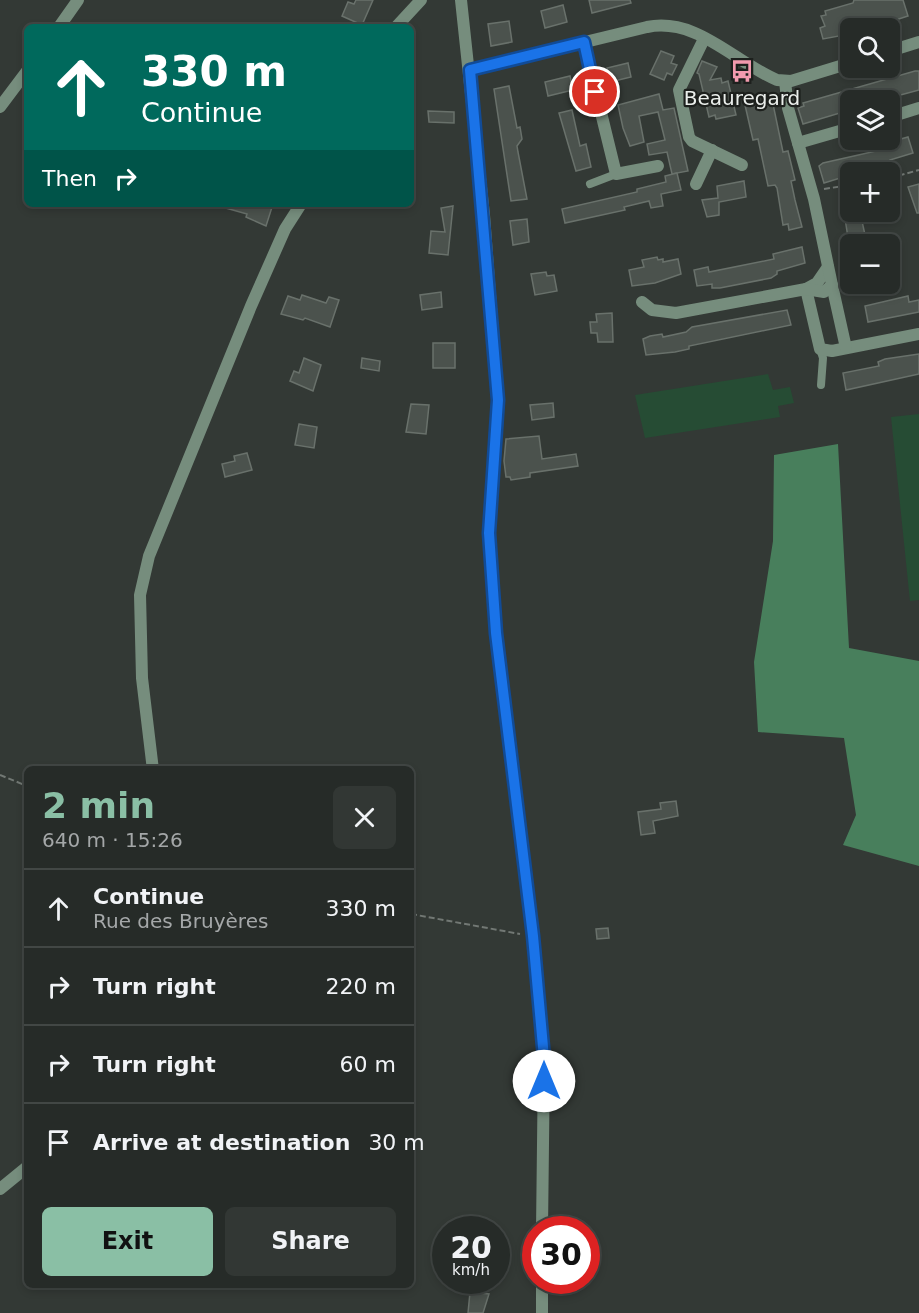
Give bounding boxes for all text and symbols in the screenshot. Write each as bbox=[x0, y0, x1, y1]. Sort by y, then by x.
map controls bbox=[840, 18, 900, 294]
button: search bbox=[840, 18, 900, 78]
text: 330 m bbox=[141, 47, 287, 96]
icon: ahead bbox=[42, 48, 120, 126]
bus stop icon: Beauregard bbox=[729, 58, 755, 84]
pin bbox=[569, 66, 620, 117]
icon: arrive bbox=[578, 75, 611, 108]
place label: Beauregard bbox=[684, 86, 800, 110]
button: layers bbox=[840, 90, 900, 150]
text: Continue bbox=[141, 97, 262, 128]
icon: right bbox=[109, 162, 142, 195]
button: + bbox=[840, 162, 900, 222]
text: Then bbox=[42, 166, 97, 191]
button: − bbox=[840, 234, 900, 294]
text: 2 min bbox=[42, 785, 155, 826]
button: close bbox=[333, 786, 396, 849]
text: 640 m · 15:26 bbox=[42, 828, 183, 852]
text: Continue bbox=[93, 884, 204, 909]
icon: ahead bbox=[42, 892, 75, 925]
text: 330 m bbox=[326, 896, 396, 921]
text: Rue des Bruyères bbox=[93, 909, 268, 933]
icon: right bbox=[42, 970, 75, 1003]
text: Turn right bbox=[93, 974, 216, 999]
text: 220 m bbox=[326, 974, 396, 999]
icon: right bbox=[42, 1048, 75, 1081]
position arrow bbox=[512, 1049, 576, 1113]
text: Turn right bbox=[93, 1052, 216, 1077]
text: 60 m bbox=[340, 1052, 396, 1077]
icon: arrive bbox=[42, 1126, 75, 1159]
text: Arrive at destination bbox=[93, 1130, 350, 1155]
text: 30 m bbox=[368, 1130, 425, 1155]
button: Exit bbox=[42, 1207, 213, 1276]
button: Share bbox=[225, 1207, 396, 1276]
speed limit sign: 30 bbox=[522, 1216, 600, 1294]
text: 20 bbox=[450, 1230, 492, 1265]
text: km/h bbox=[452, 1261, 490, 1279]

